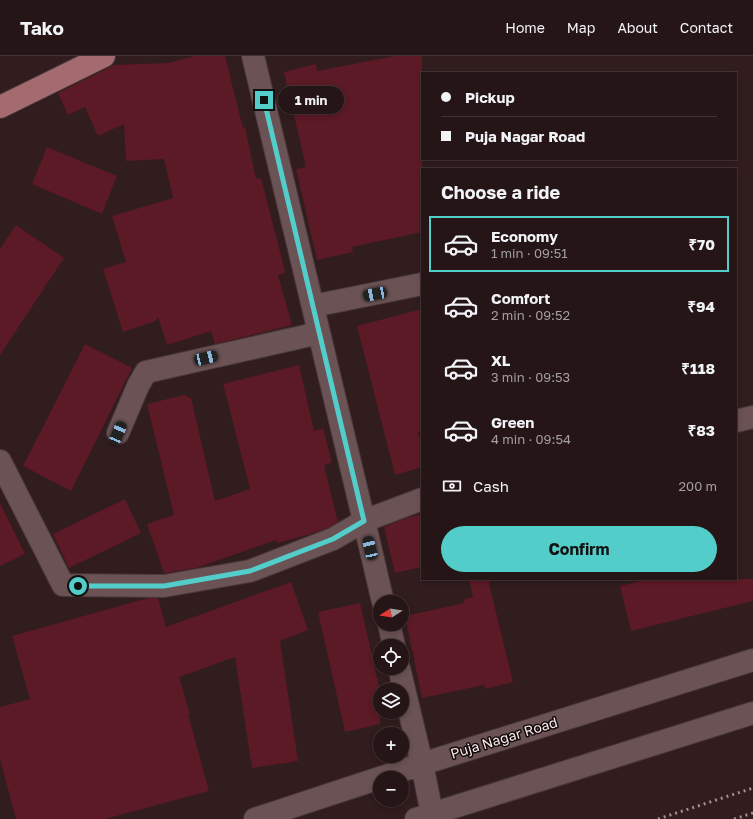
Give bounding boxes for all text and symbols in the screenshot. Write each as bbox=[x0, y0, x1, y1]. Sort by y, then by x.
text: Tako bbox=[20, 16, 64, 39]
text: Home bbox=[505, 19, 545, 36]
text: Map bbox=[567, 19, 595, 36]
text: About bbox=[617, 19, 658, 36]
text: Contact bbox=[680, 19, 733, 36]
callout: 1 min bbox=[278, 86, 344, 114]
text: Pickup bbox=[465, 88, 515, 106]
route end bbox=[255, 91, 273, 109]
text: 1 min bbox=[295, 92, 327, 108]
text: Puja Nagar Road bbox=[465, 127, 585, 145]
text: Choose a ride bbox=[441, 181, 560, 203]
icon: car bbox=[443, 226, 479, 262]
text: Economy bbox=[491, 227, 558, 245]
text: ₹70 bbox=[688, 235, 715, 253]
text: 1 min · 09:51 bbox=[491, 245, 568, 261]
car bbox=[362, 286, 388, 302]
icon: car bbox=[443, 288, 479, 324]
text: Comfort bbox=[491, 289, 550, 307]
text: ₹94 bbox=[688, 297, 715, 315]
text: 2 min · 09:52 bbox=[491, 307, 570, 323]
car bbox=[193, 349, 219, 367]
icon: car bbox=[443, 350, 479, 386]
text: XL bbox=[491, 351, 510, 369]
text: ₹118 bbox=[681, 359, 715, 377]
text: 3 min · 09:53 bbox=[491, 369, 570, 385]
icon: car bbox=[443, 412, 479, 448]
text: Green bbox=[491, 413, 534, 431]
car bbox=[108, 420, 128, 446]
text: ₹83 bbox=[688, 421, 715, 439]
text: 4 min · 09:54 bbox=[491, 431, 571, 447]
icon: cash bbox=[441, 475, 463, 497]
text: Cash bbox=[473, 477, 509, 495]
text: 200 m bbox=[679, 478, 717, 494]
button: Confirm bbox=[441, 526, 717, 572]
car bbox=[361, 535, 379, 561]
route start bbox=[69, 577, 87, 595]
north arrow bbox=[373, 595, 409, 631]
map controls bbox=[373, 595, 409, 807]
button: locate bbox=[373, 639, 409, 675]
button: layers bbox=[373, 683, 409, 719]
street label: Puja Nagar Road bbox=[448, 713, 559, 762]
button: + bbox=[373, 727, 409, 763]
button: − bbox=[373, 771, 409, 807]

